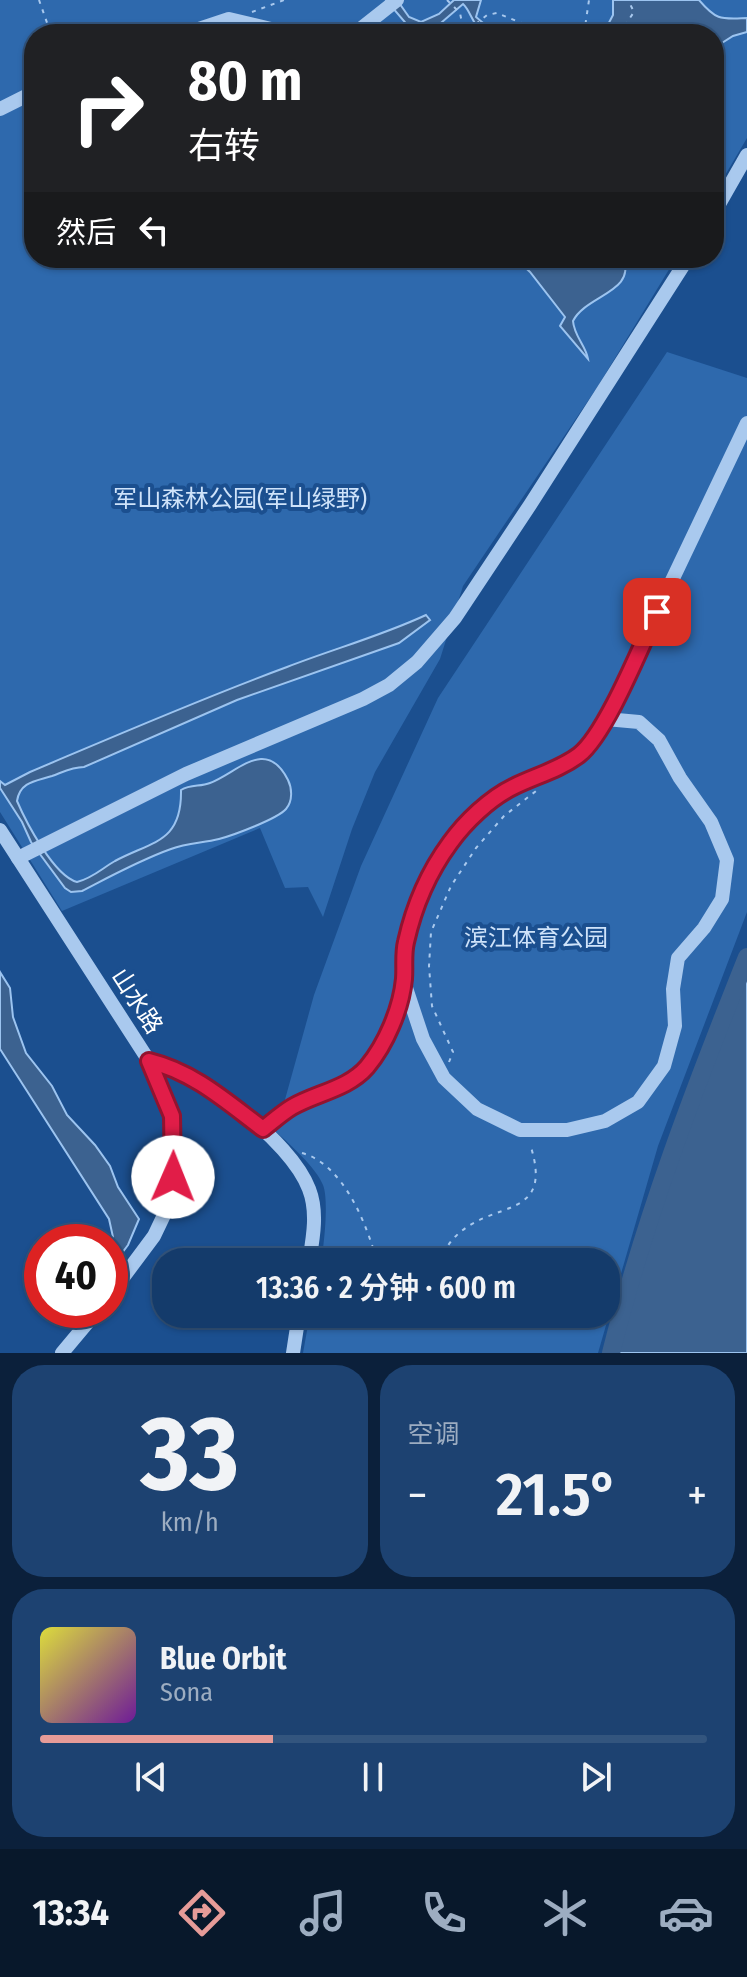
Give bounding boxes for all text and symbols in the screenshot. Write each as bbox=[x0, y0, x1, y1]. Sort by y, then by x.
text: 80 m bbox=[188, 48, 303, 115]
icon: right bbox=[56, 56, 160, 160]
text: 右转 bbox=[188, 124, 260, 168]
icon: left bbox=[132, 208, 176, 252]
text: 然后 bbox=[56, 215, 116, 251]
park label: 军山森林公园(军山绿野) bbox=[113, 485, 367, 513]
pin bbox=[623, 578, 691, 646]
icon: arrive bbox=[635, 590, 679, 634]
park label: 滨江体育公园 bbox=[464, 924, 608, 952]
street label: 山水路 bbox=[106, 963, 168, 1039]
position arrow bbox=[131, 1135, 215, 1219]
speed limit sign: 40 bbox=[24, 1224, 128, 1328]
text: 13:36 · 2 分钟 · 600 m bbox=[256, 1270, 516, 1306]
text: 33 bbox=[141, 1392, 239, 1517]
text: 空调 bbox=[408, 1419, 460, 1450]
text: 21.5° bbox=[496, 1459, 618, 1531]
text: − bbox=[408, 1469, 427, 1522]
text: + bbox=[687, 1469, 707, 1522]
text: km/h bbox=[161, 1507, 219, 1538]
text: Blue Orbit bbox=[160, 1641, 286, 1677]
text: Sona bbox=[160, 1677, 213, 1708]
icon: previous bbox=[129, 1755, 173, 1799]
icon: pause bbox=[351, 1755, 395, 1799]
icon: next bbox=[574, 1755, 618, 1799]
icon: directions bbox=[174, 1885, 230, 1941]
icon: music bbox=[295, 1885, 351, 1941]
icon: phone bbox=[416, 1885, 472, 1941]
icon: climate bbox=[537, 1885, 593, 1941]
icon: car bbox=[658, 1885, 714, 1941]
text: 13:34 bbox=[33, 1891, 109, 1935]

